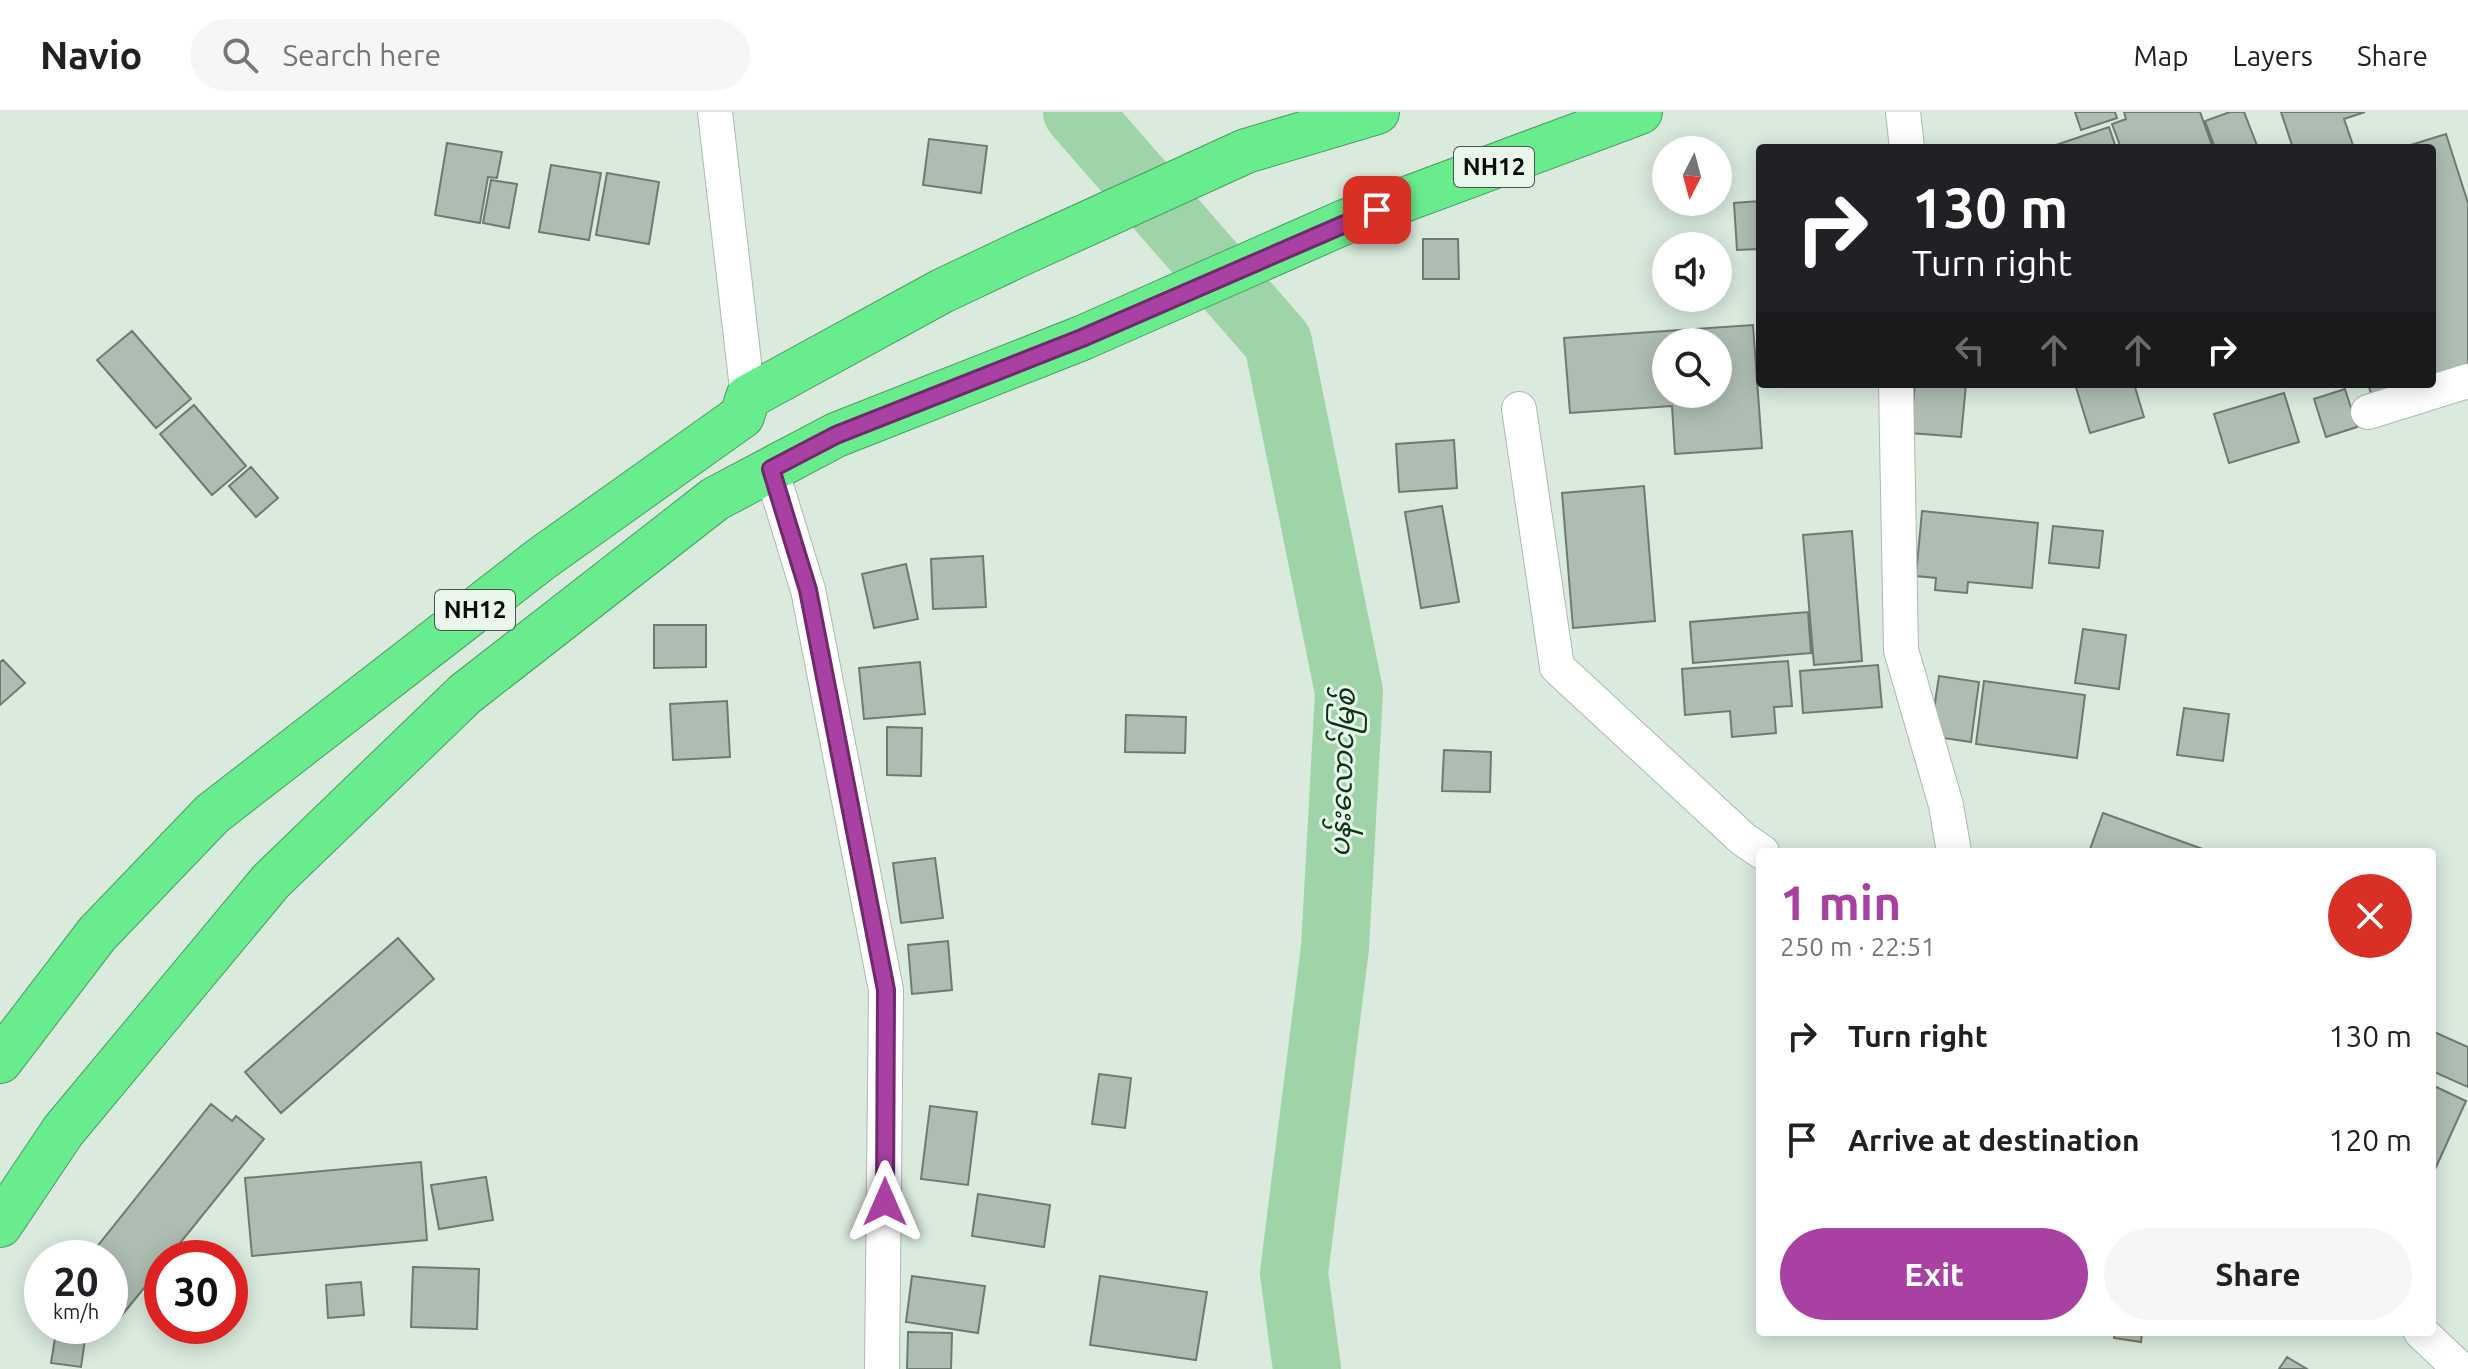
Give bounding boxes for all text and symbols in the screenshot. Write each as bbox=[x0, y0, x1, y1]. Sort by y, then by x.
search box bbox=[190, 19, 750, 91]
icon: search bbox=[218, 33, 262, 77]
text: Navio bbox=[40, 34, 142, 76]
text: Search here bbox=[282, 38, 441, 72]
text: Map bbox=[2133, 40, 2189, 71]
text: Layers bbox=[2233, 40, 2313, 71]
text: Share bbox=[2357, 40, 2428, 71]
north arrow bbox=[1652, 136, 1732, 216]
map controls bbox=[1652, 136, 1732, 408]
road number: NH12 bbox=[1454, 147, 1534, 187]
pin bbox=[1343, 176, 1411, 244]
icon: right bbox=[1780, 176, 1884, 280]
text: 130 m bbox=[1912, 176, 2068, 239]
icon: arrive bbox=[1355, 188, 1399, 232]
button: sound bbox=[1652, 232, 1732, 312]
text: Turn right bbox=[1912, 242, 2072, 283]
button: search bbox=[1652, 328, 1732, 408]
icon: left bbox=[1948, 328, 1992, 372]
icon: ahead bbox=[2032, 328, 2076, 372]
icon: ahead bbox=[2116, 328, 2160, 372]
icon: right bbox=[2200, 328, 2244, 372]
road number: NH12 bbox=[435, 590, 515, 630]
water label: ပန်းလောင်မြစ် bbox=[1320, 686, 1369, 858]
button: close bbox=[2328, 874, 2412, 958]
text: 1 min bbox=[1780, 875, 1901, 929]
text: 250 m · 22:51 bbox=[1780, 932, 1936, 961]
icon: right bbox=[1780, 1014, 1824, 1058]
text: Turn right bbox=[1848, 1019, 1988, 1053]
text: 130 m bbox=[2328, 1019, 2412, 1053]
icon: arrive bbox=[1780, 1118, 1824, 1162]
text: Arrive at destination bbox=[1848, 1123, 2140, 1157]
text: 120 m bbox=[2328, 1123, 2412, 1157]
position arrow bbox=[843, 1160, 927, 1244]
button: Exit bbox=[1780, 1228, 2088, 1320]
button: Share bbox=[2104, 1228, 2412, 1320]
speed limit sign: 30 bbox=[144, 1240, 248, 1344]
text: 20 bbox=[53, 1259, 99, 1304]
text: km/h bbox=[53, 1300, 99, 1323]

